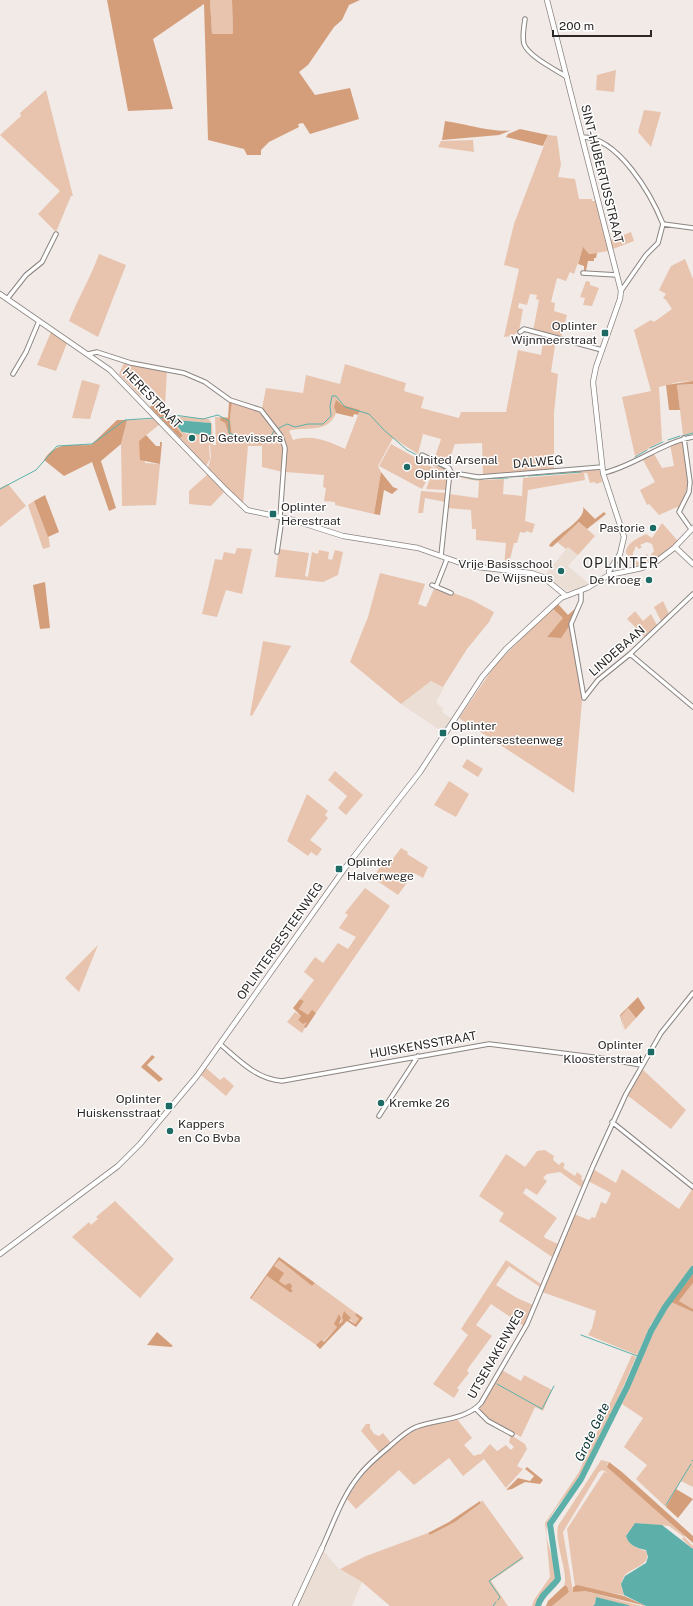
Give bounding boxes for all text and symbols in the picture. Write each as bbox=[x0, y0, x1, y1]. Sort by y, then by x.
scale bar bbox=[553, 12, 651, 38]
text: 200 m bbox=[559, 19, 594, 33]
street label: SINT-HUBERTUSSTRAAT bbox=[578, 103, 626, 245]
place label: Oplinter Wijnmeerstraat bbox=[511, 319, 597, 347]
marker: Oplinter Wijnmeerstraat bbox=[600, 328, 610, 338]
street label: HERESTRAAT bbox=[120, 365, 184, 431]
place label: De Getevissers bbox=[200, 431, 283, 445]
marker: De Getevissers bbox=[187, 433, 197, 443]
place label: United Arsenal Oplinter bbox=[415, 453, 498, 481]
street label: DALWEG bbox=[512, 453, 564, 471]
marker: United Arsenal Oplinter bbox=[402, 462, 412, 472]
place label: Oplinter Herestraat bbox=[281, 500, 341, 528]
marker: Oplinter Herestraat bbox=[268, 509, 278, 519]
place label: Pastorie bbox=[599, 521, 645, 535]
marker: Pastorie bbox=[648, 523, 658, 533]
district label: OPLINTER bbox=[583, 555, 659, 571]
place label: Vrije Basisschool De Wijsneus bbox=[458, 557, 553, 585]
marker: Vrije Basisschool De Wijsneus bbox=[556, 566, 566, 576]
place label: De Kroeg bbox=[589, 573, 641, 587]
marker: De Kroeg bbox=[644, 575, 654, 585]
street label: LINDEBAAN bbox=[586, 623, 648, 679]
place label: Oplinter Oplintersesteenweg bbox=[451, 719, 563, 747]
marker: Oplinter Oplintersesteenweg bbox=[438, 728, 448, 738]
place label: Oplinter Halverwege bbox=[347, 855, 414, 883]
marker: Oplinter Halverwege bbox=[334, 864, 344, 874]
street label: OPLINTERSESTEENWEG bbox=[234, 879, 326, 1003]
street label: HUISKENSSTRAAT bbox=[369, 1029, 477, 1061]
place label: Oplinter Kloosterstraat bbox=[563, 1038, 643, 1066]
marker: Oplinter Kloosterstraat bbox=[646, 1047, 656, 1057]
place label: Oplinter Huiskensstraat bbox=[77, 1092, 161, 1120]
place label: Kremke 26 bbox=[389, 1096, 450, 1110]
marker: Kremke 26 bbox=[376, 1098, 386, 1108]
marker: Oplinter Huiskensstraat bbox=[164, 1101, 174, 1111]
place label: Kappers en Co Bvba bbox=[178, 1117, 240, 1145]
marker: Kappers en Co Bvba bbox=[165, 1126, 175, 1136]
street label: UTSENAKENWEG bbox=[465, 1307, 527, 1401]
water label: Grote Gete bbox=[571, 1400, 613, 1464]

